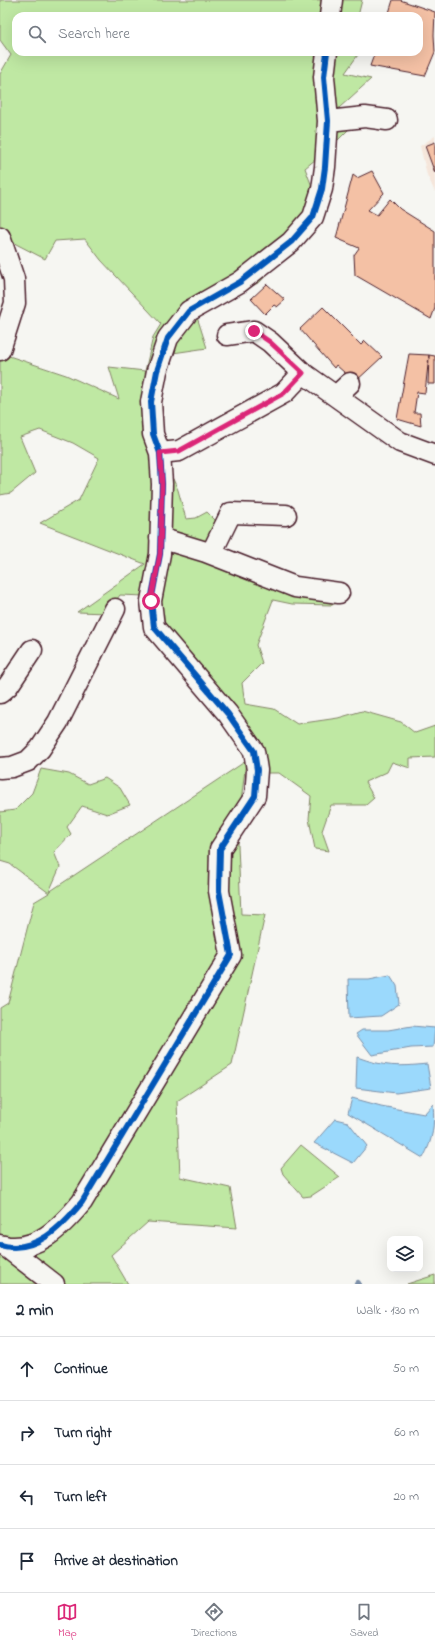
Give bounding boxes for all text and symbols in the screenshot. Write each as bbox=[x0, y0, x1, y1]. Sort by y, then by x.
search box bbox=[12, 12, 423, 56]
icon: search bbox=[26, 23, 48, 45]
text: Search here bbox=[58, 23, 130, 45]
route end bbox=[245, 322, 263, 340]
route start bbox=[142, 592, 160, 610]
map controls bbox=[387, 1236, 423, 1272]
button: layers bbox=[387, 1236, 423, 1272]
text: 2 min bbox=[16, 1298, 53, 1323]
text: Walk · 130 m bbox=[356, 1301, 419, 1320]
icon: ahead bbox=[16, 1358, 38, 1380]
text: Continue bbox=[54, 1358, 108, 1380]
text: 50 m bbox=[393, 1359, 419, 1378]
icon: right bbox=[16, 1422, 38, 1444]
text: Turn right bbox=[54, 1422, 112, 1444]
text: 60 m bbox=[394, 1423, 419, 1442]
icon: left bbox=[16, 1486, 38, 1508]
text: Turn left bbox=[54, 1486, 107, 1508]
text: 20 m bbox=[394, 1487, 419, 1506]
icon: arrive bbox=[16, 1550, 38, 1572]
text: Arrive at destination bbox=[54, 1550, 178, 1572]
tab: Map bbox=[56, 1601, 78, 1641]
tab: Directions bbox=[191, 1601, 237, 1641]
tab: Saved bbox=[350, 1601, 379, 1641]

